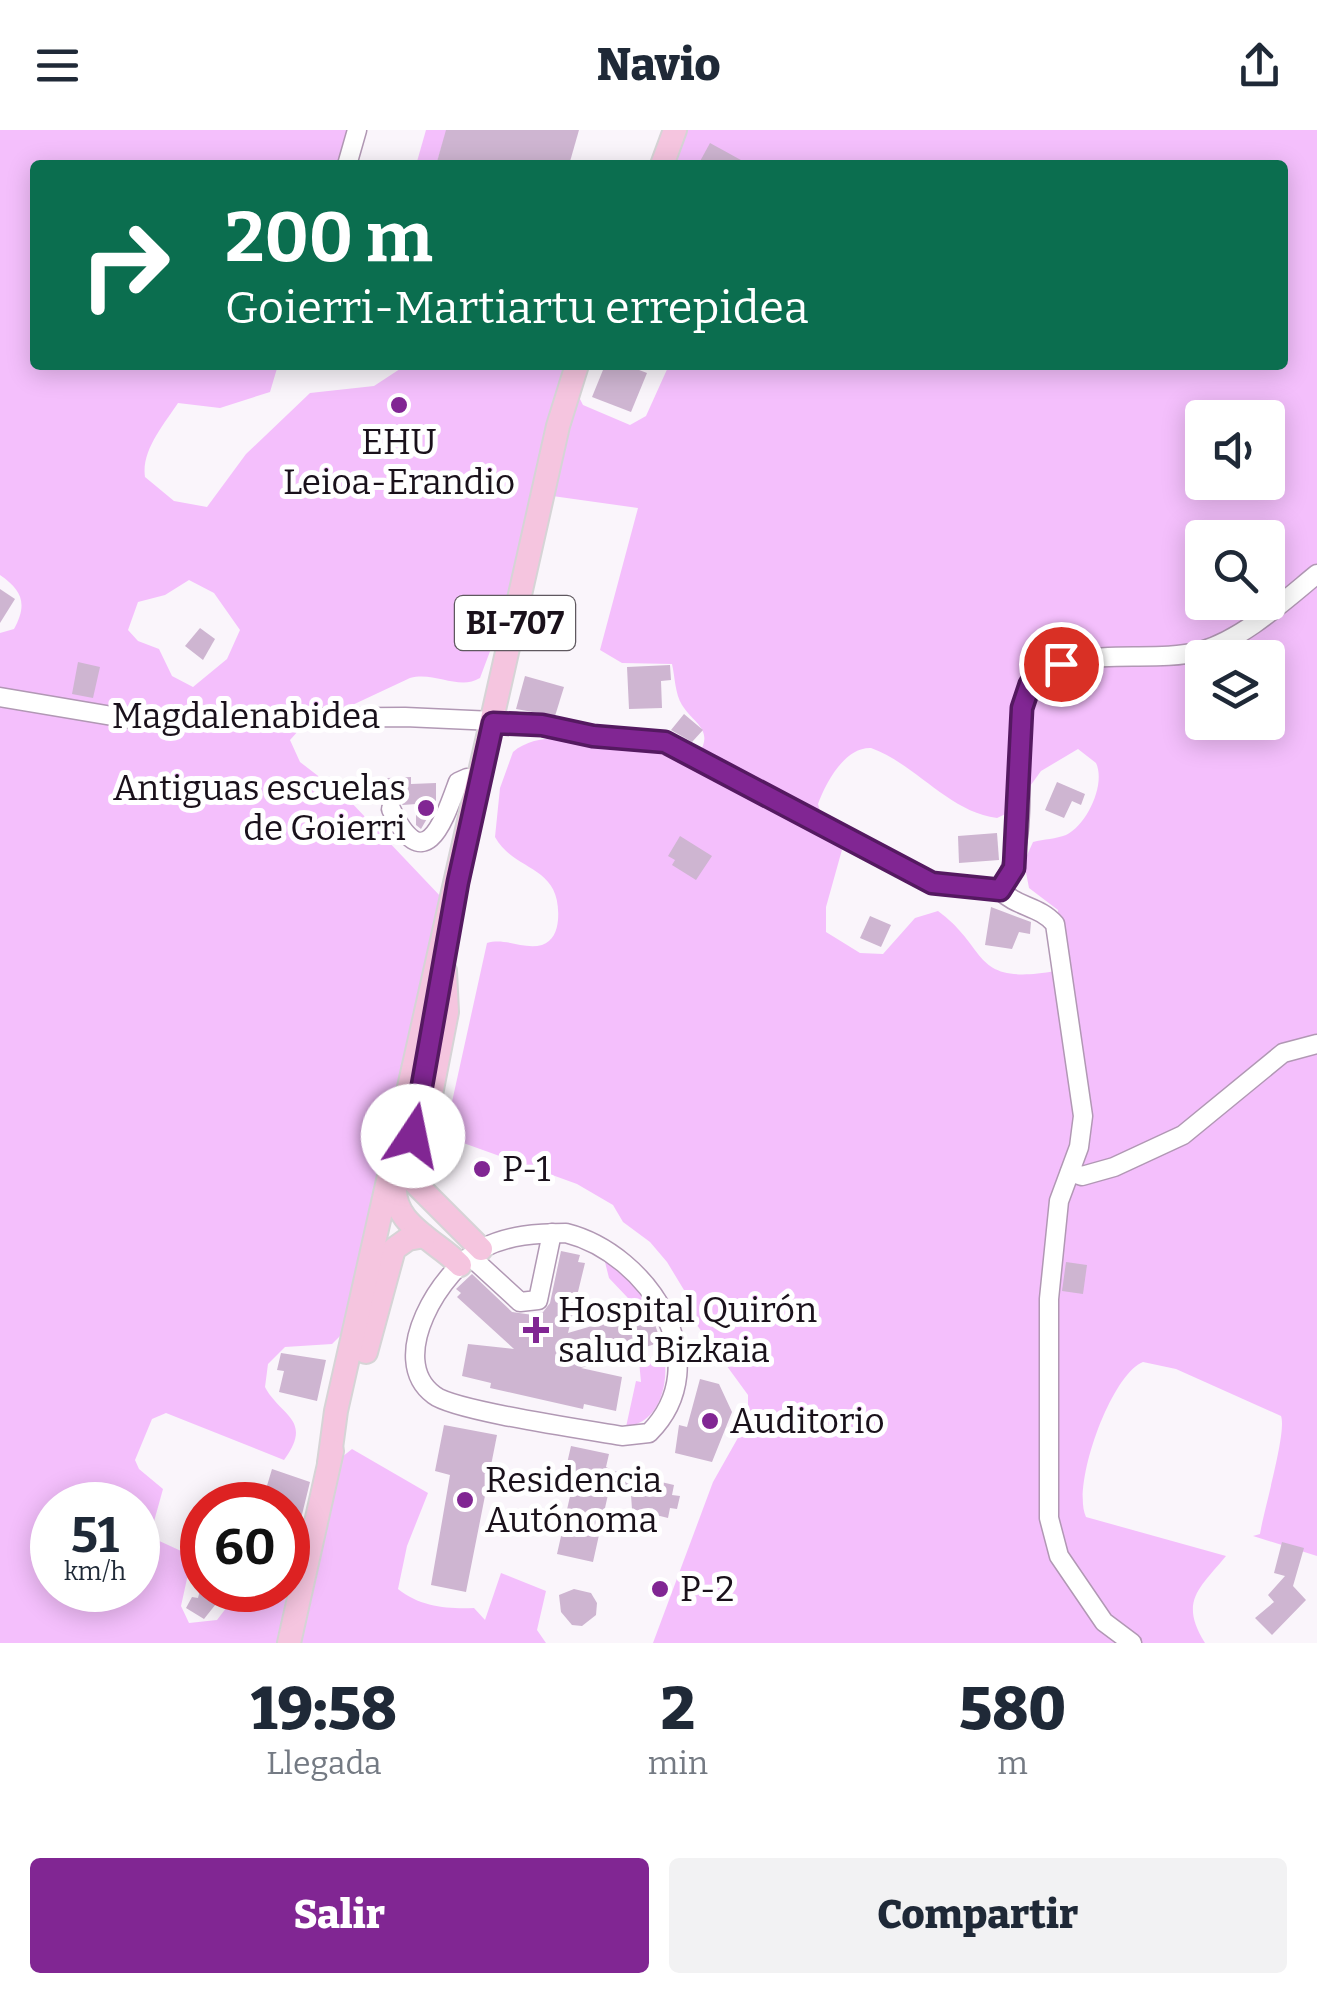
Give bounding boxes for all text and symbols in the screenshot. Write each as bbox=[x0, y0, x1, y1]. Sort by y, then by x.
icon: menu bbox=[30, 38, 85, 93]
text: Navio bbox=[597, 38, 720, 92]
icon: share bbox=[1232, 38, 1287, 93]
text: 200 m bbox=[225, 196, 433, 280]
icon: right bbox=[60, 200, 190, 330]
text: Goierri-Martiartu errepidea bbox=[225, 281, 809, 335]
marker: EHU Leioa-Erandio bbox=[388, 394, 410, 416]
map controls bbox=[1185, 400, 1285, 740]
button: sound bbox=[1185, 400, 1285, 500]
place label: EHU Leioa-Erandio bbox=[283, 421, 515, 503]
button: search bbox=[1185, 520, 1285, 620]
road number: BI-707 bbox=[455, 596, 575, 650]
pin bbox=[1019, 622, 1104, 707]
icon: arrive bbox=[1034, 637, 1089, 692]
button: layers bbox=[1185, 640, 1285, 740]
street label: Magdalenabidea bbox=[112, 695, 380, 737]
place label: Antiguas escuelas de Goierri bbox=[113, 767, 406, 849]
marker: Antiguas escuelas de Goierri bbox=[415, 797, 437, 819]
position arrow bbox=[361, 1084, 465, 1188]
place label: P-1 bbox=[502, 1148, 550, 1190]
marker: P-1 bbox=[471, 1158, 493, 1180]
place label: Hospital Quirón salud Bizkaia bbox=[558, 1289, 817, 1371]
marker: Hospital Quirón salud Bizkaia bbox=[523, 1317, 549, 1343]
place label: Auditorio bbox=[730, 1400, 885, 1442]
marker: Auditorio bbox=[699, 1410, 721, 1432]
place label: Residencia Autónoma bbox=[485, 1459, 662, 1541]
speed limit sign: 60 bbox=[180, 1482, 310, 1612]
marker: Residencia Autónoma bbox=[454, 1489, 476, 1511]
text: 51 bbox=[71, 1505, 119, 1565]
text: km/h bbox=[64, 1557, 126, 1587]
place label: P-2 bbox=[680, 1568, 734, 1610]
marker: P-2 bbox=[649, 1578, 671, 1600]
text: 19:58 bbox=[251, 1673, 397, 1745]
text: 2 bbox=[661, 1673, 695, 1745]
text: 580 bbox=[959, 1673, 1066, 1745]
text: Llegada bbox=[266, 1744, 382, 1782]
text: min bbox=[648, 1744, 708, 1782]
text: m bbox=[997, 1744, 1028, 1782]
button: Salir bbox=[30, 1858, 649, 1973]
button: Compartir bbox=[669, 1858, 1287, 1973]

